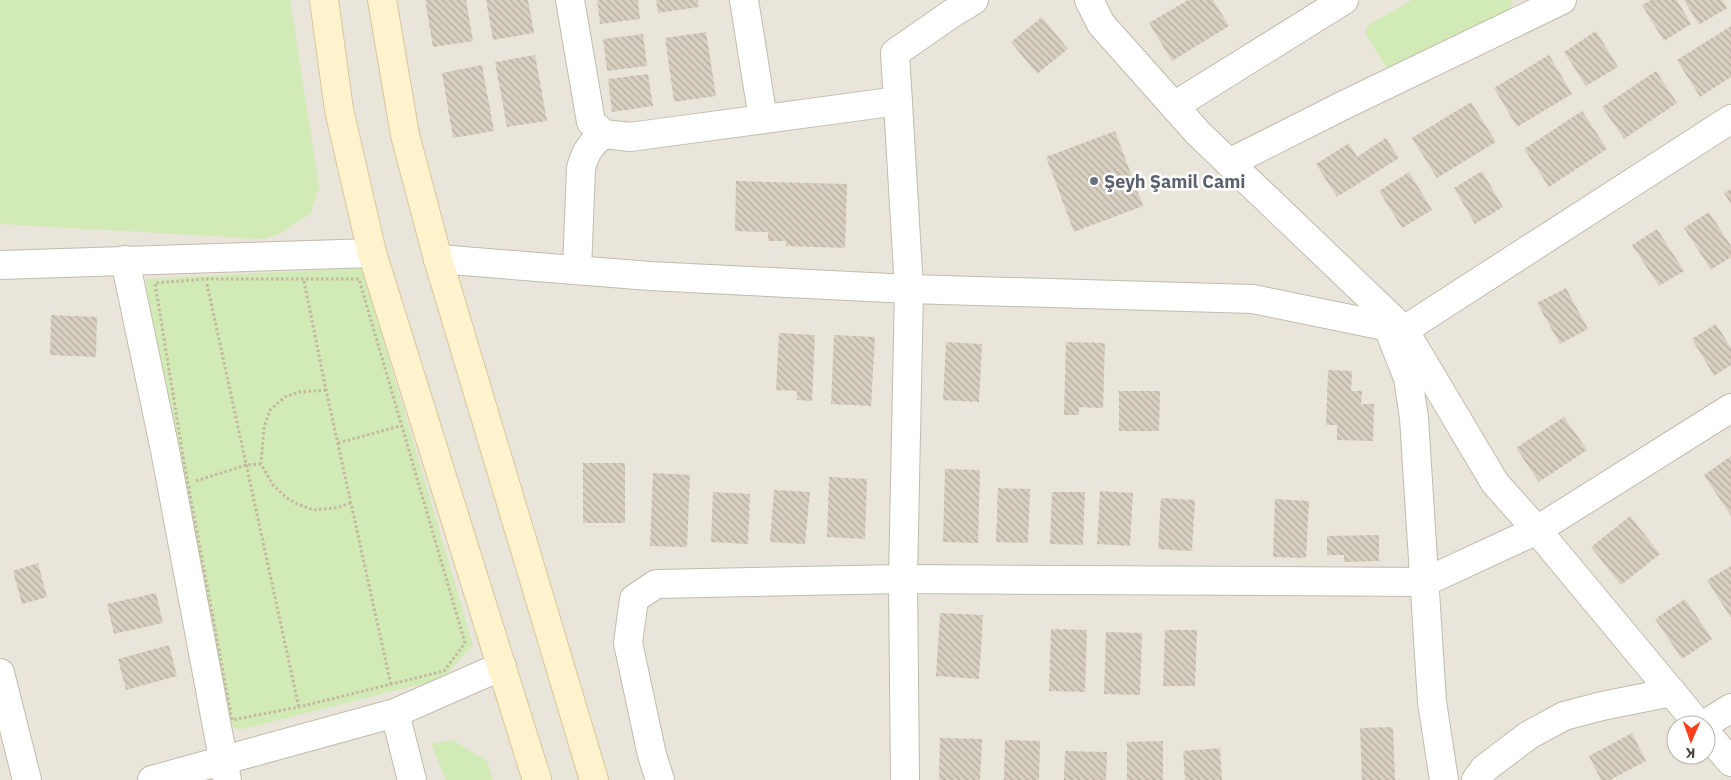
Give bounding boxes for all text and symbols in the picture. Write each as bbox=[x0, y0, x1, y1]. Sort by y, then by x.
place label: Şeyh Şamil Cami bbox=[1104, 170, 1245, 193]
marker: Şeyh Şamil Cami bbox=[1088, 175, 1100, 187]
north arrow bbox=[1666, 715, 1716, 765]
text: K bbox=[1685, 744, 1696, 762]

